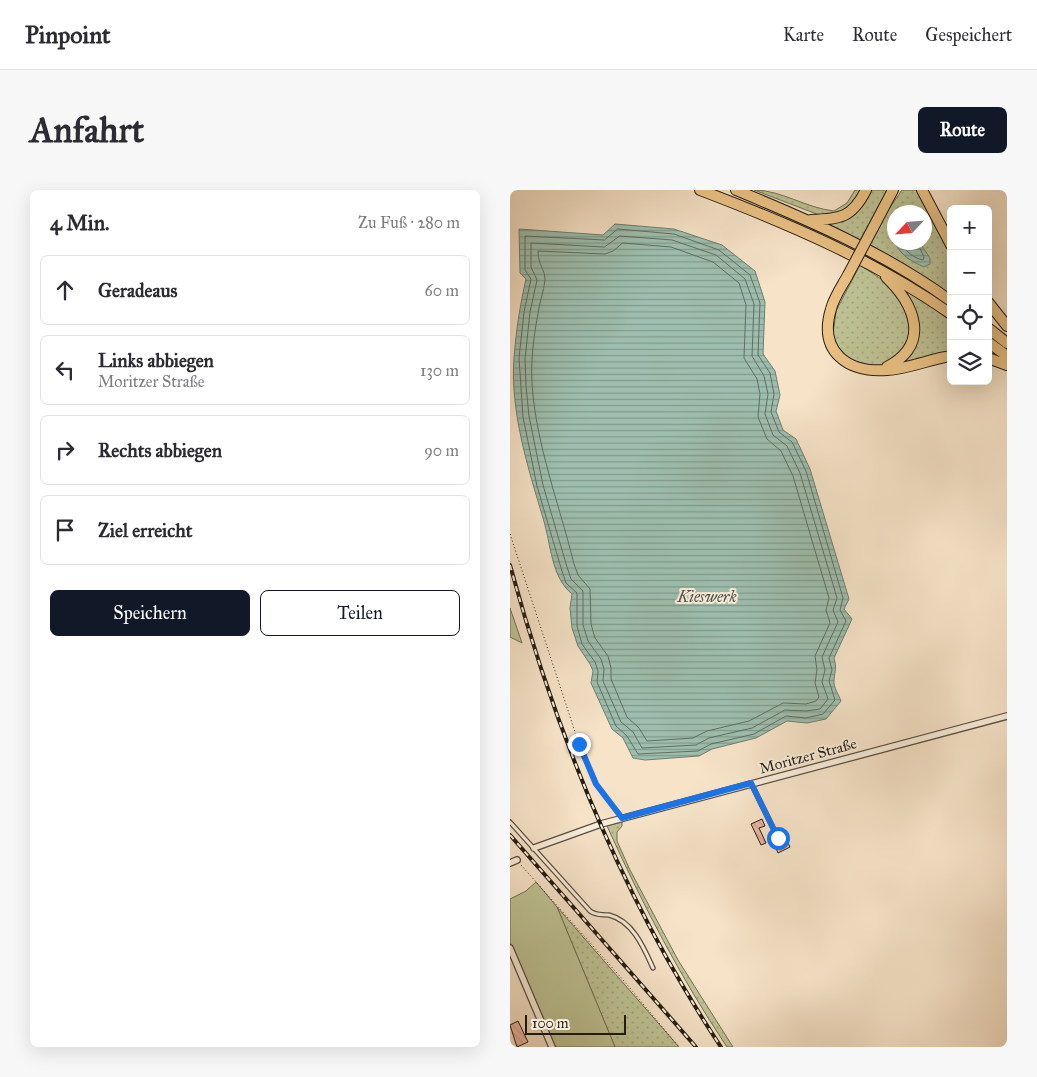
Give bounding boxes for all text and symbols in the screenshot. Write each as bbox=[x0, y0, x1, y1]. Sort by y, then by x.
text: Pinpoint bbox=[25, 20, 111, 50]
text: Karte bbox=[783, 24, 824, 46]
text: Route bbox=[852, 24, 897, 46]
text: Gespeichert bbox=[925, 24, 1012, 46]
button: Route bbox=[918, 107, 1007, 153]
text: Anfahrt bbox=[30, 109, 144, 152]
north arrow bbox=[887, 205, 932, 250]
map controls bbox=[947, 205, 992, 385]
button: + bbox=[947, 205, 992, 250]
text: 4 Min. bbox=[50, 210, 109, 236]
text: Zu Fuß · 280 m bbox=[358, 213, 460, 232]
button: − bbox=[947, 250, 992, 295]
icon: ahead bbox=[51, 276, 79, 304]
text: Geradeaus bbox=[98, 279, 177, 302]
text: 60 m bbox=[425, 281, 459, 300]
button: locate bbox=[947, 295, 992, 340]
button: layers bbox=[947, 340, 992, 385]
text: Links abbiegen bbox=[98, 349, 214, 372]
icon: left bbox=[51, 356, 79, 384]
text: 130 m bbox=[420, 361, 459, 380]
text: Moritzer Straße bbox=[98, 372, 205, 391]
icon: right bbox=[51, 436, 79, 464]
text: Rechts abbiegen bbox=[98, 439, 222, 462]
text: 90 m bbox=[424, 441, 459, 460]
icon: arrive bbox=[51, 516, 79, 544]
text: Ziel erreicht bbox=[98, 519, 192, 542]
water label: Kieswerk bbox=[676, 587, 737, 606]
button: Speichern bbox=[50, 590, 250, 636]
button: Teilen bbox=[260, 590, 460, 636]
route end bbox=[568, 733, 591, 756]
street label: Moritzer Straße bbox=[757, 734, 859, 778]
route start bbox=[767, 827, 790, 850]
scale bar bbox=[525, 1012, 626, 1035]
text: 100 m bbox=[532, 1015, 569, 1032]

